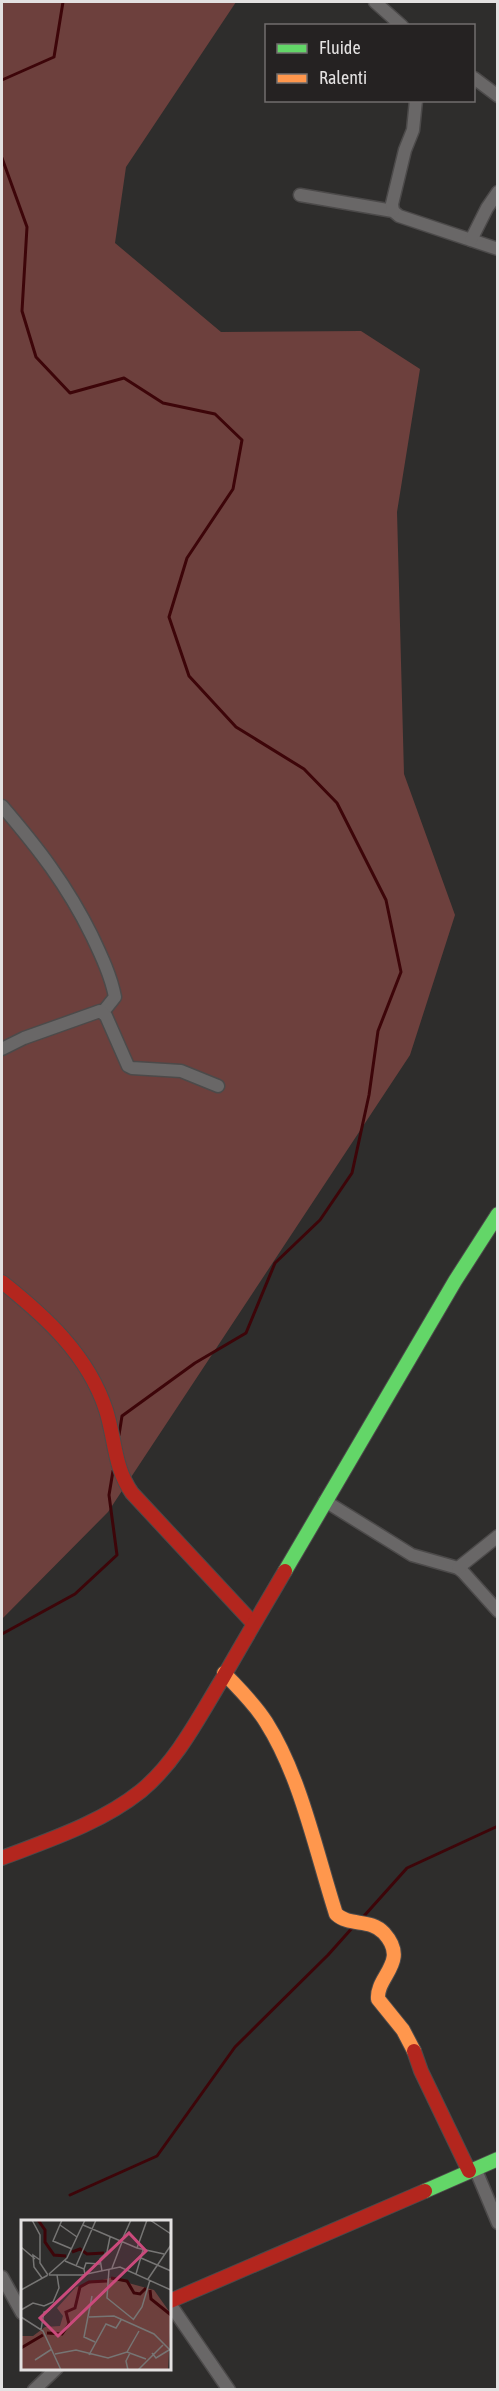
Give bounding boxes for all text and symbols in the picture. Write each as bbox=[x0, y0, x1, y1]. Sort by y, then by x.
legend bbox=[265, 24, 475, 102]
text: Fluide bbox=[319, 37, 361, 58]
text: Ralenti bbox=[319, 67, 367, 88]
inset map bbox=[21, 2220, 171, 2370]

